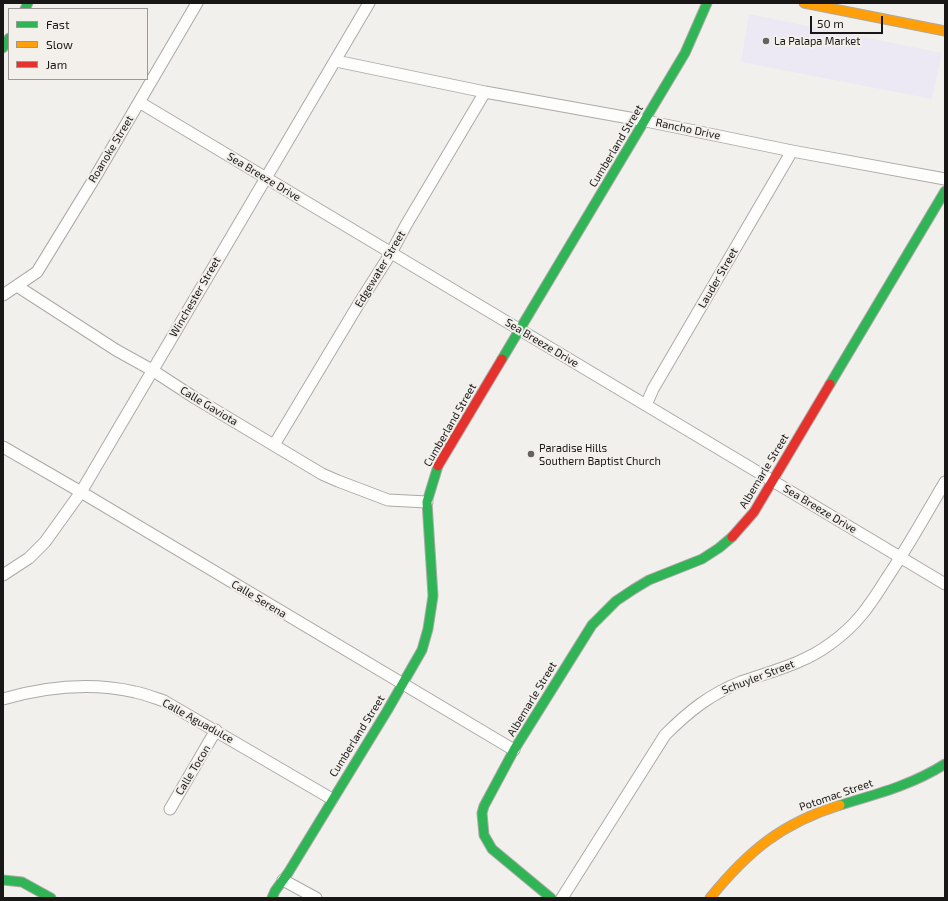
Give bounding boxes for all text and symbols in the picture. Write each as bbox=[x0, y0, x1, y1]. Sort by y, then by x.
legend bbox=[8, 8, 148, 80]
scale bar bbox=[812, 8, 885, 34]
text: 50 m bbox=[817, 16, 844, 30]
text: Fast bbox=[46, 17, 69, 31]
place label: La Palapa Market bbox=[774, 34, 860, 48]
marker: La Palapa Market bbox=[761, 36, 771, 46]
text: Slow bbox=[46, 37, 73, 51]
text: Jam bbox=[46, 57, 67, 71]
street label: Cumberland Street bbox=[586, 102, 646, 190]
street label: Roanoke Street bbox=[86, 113, 136, 185]
street label: Rancho Drive bbox=[654, 116, 722, 142]
street label: Sea Breeze Drive bbox=[225, 150, 303, 204]
street label: Edgewater Street bbox=[352, 228, 408, 310]
street label: Lauder Street bbox=[695, 245, 741, 311]
street label: Winchester Street bbox=[167, 255, 223, 339]
street label: Sea Breeze Drive bbox=[503, 316, 581, 370]
street label: Cumberland Street bbox=[421, 381, 479, 469]
street label: Calle Gaviota bbox=[178, 384, 240, 428]
street label: Albemarle Street bbox=[737, 431, 791, 511]
place label: Paradise Hills Southern Baptist Church bbox=[539, 441, 661, 467]
marker: Paradise Hills Southern Baptist Church bbox=[526, 449, 536, 459]
street label: Sea Breeze Drive bbox=[781, 482, 859, 536]
street label: Calle Serena bbox=[229, 577, 289, 621]
street label: Schuyler Street bbox=[720, 657, 796, 697]
street label: Albemarle Street bbox=[505, 659, 559, 739]
street label: Cumberland Street bbox=[327, 693, 387, 779]
street label: Calle Aguadulce bbox=[160, 696, 236, 746]
street label: Calle Tocon bbox=[173, 742, 213, 798]
street label: Potomac Street bbox=[797, 776, 875, 814]

